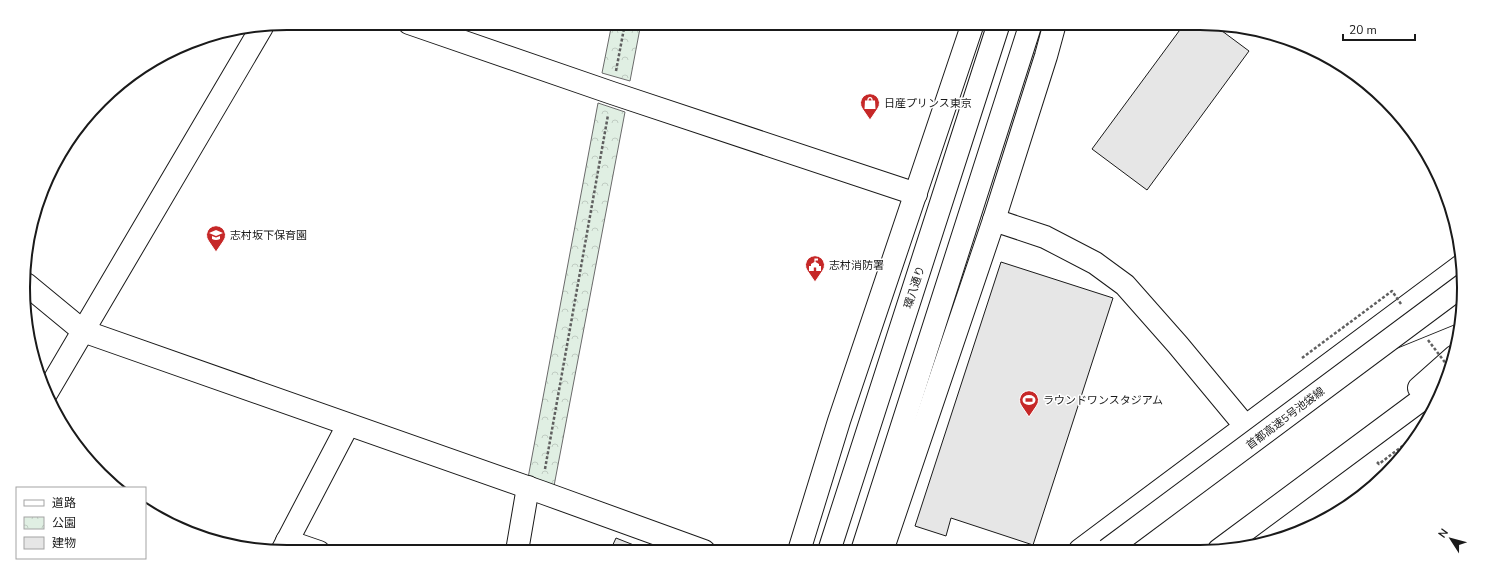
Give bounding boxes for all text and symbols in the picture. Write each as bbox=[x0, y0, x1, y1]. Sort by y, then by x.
scale bar bbox=[1343, 16, 1415, 42]
text: 20 m bbox=[1349, 22, 1377, 38]
shop icon: 日産プリンス東京 bbox=[859, 92, 881, 120]
place label: 日産プリンス東京 bbox=[884, 96, 972, 111]
school or university icon: 志村坂下保育園 bbox=[205, 224, 227, 252]
place label: 志村坂下保育園 bbox=[230, 228, 307, 243]
public building icon: 志村消防署 bbox=[804, 254, 826, 282]
place label: 志村消防署 bbox=[829, 258, 884, 273]
street label: 環八通り bbox=[901, 264, 928, 310]
street label: 首都高速5号池袋線 bbox=[1243, 384, 1328, 453]
sports icon: ラウンドワンスタジアム bbox=[1018, 389, 1040, 417]
place label: ラウンドワンスタジアム bbox=[1043, 393, 1163, 408]
legend bbox=[16, 487, 146, 559]
text: 道路 bbox=[52, 495, 76, 511]
text: 公園 bbox=[52, 515, 76, 531]
north arrow bbox=[1431, 519, 1471, 559]
text: N bbox=[1435, 526, 1452, 541]
text: 建物 bbox=[52, 535, 76, 551]

